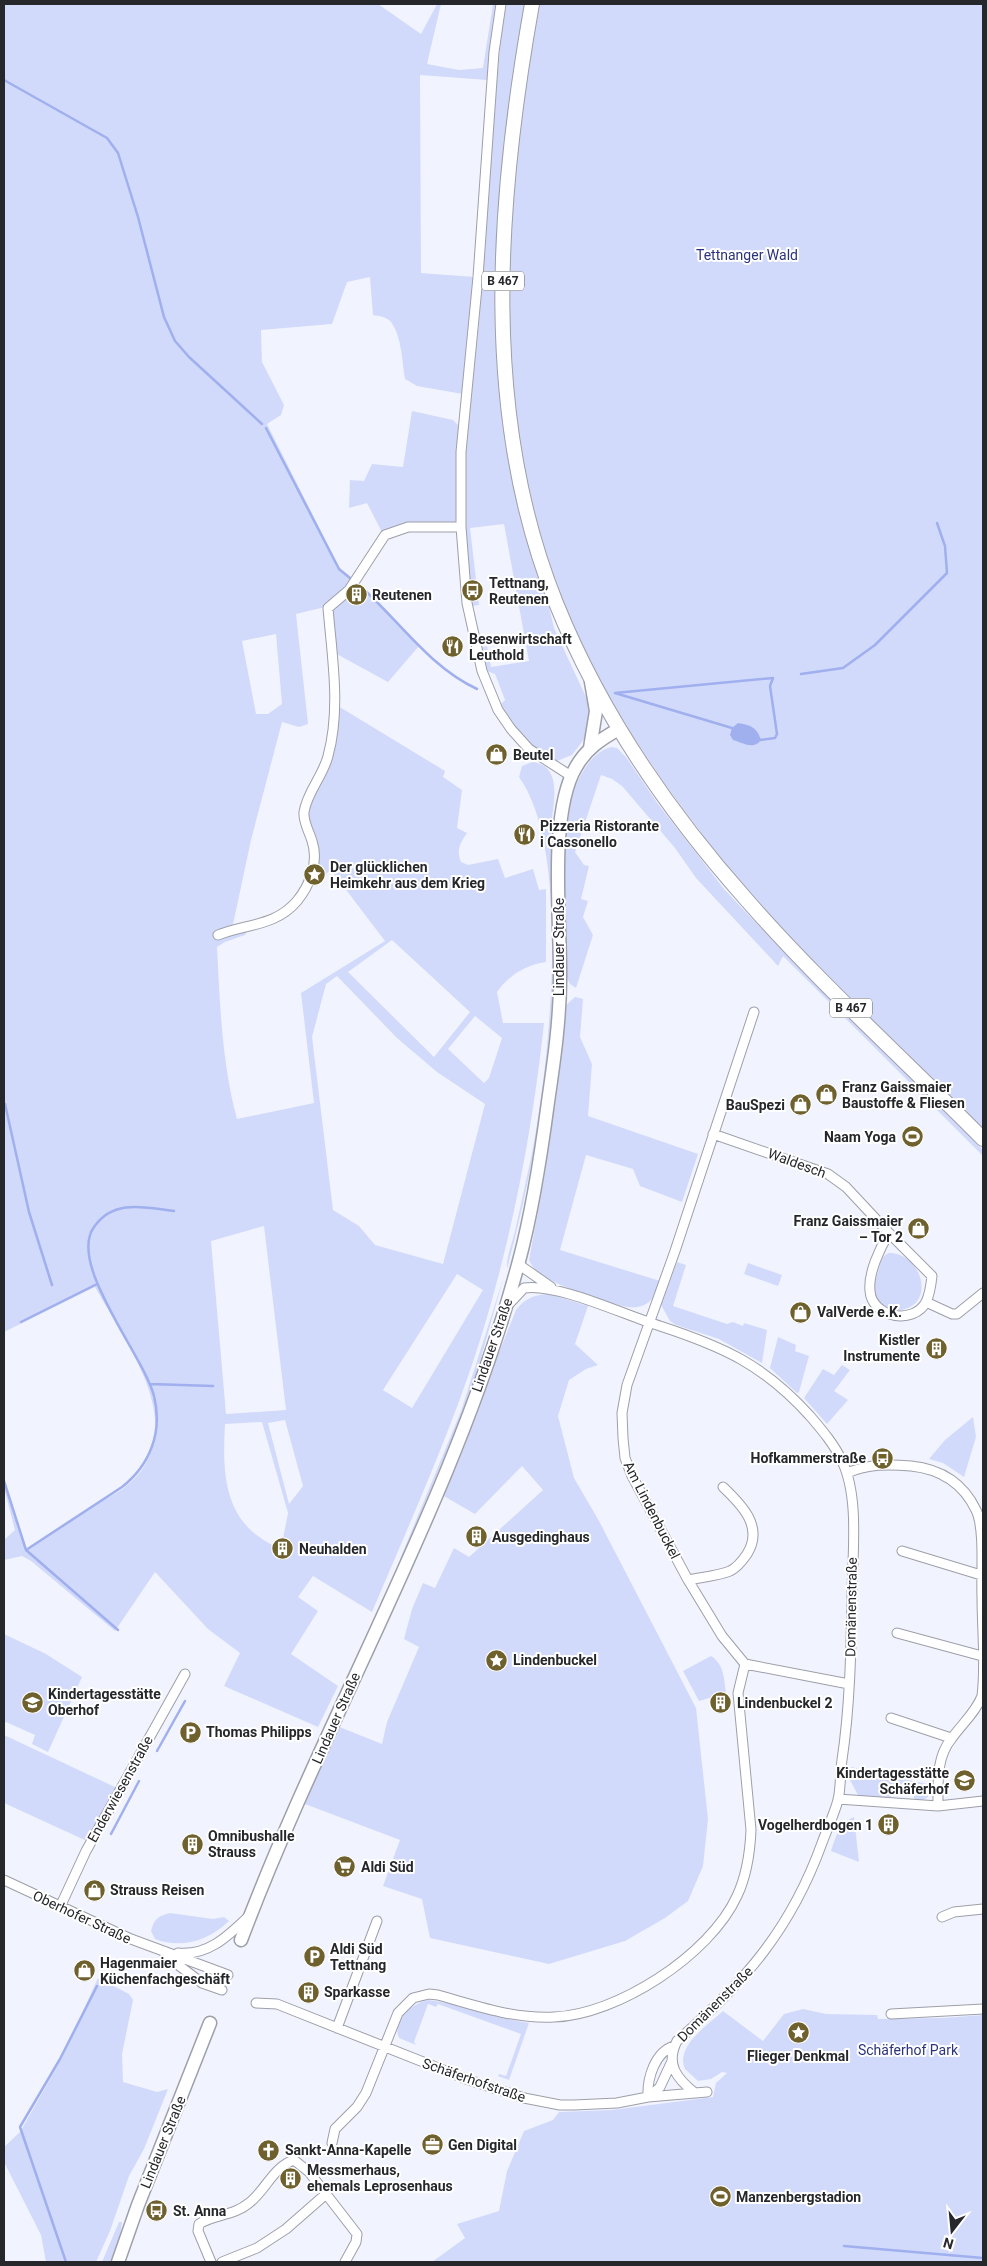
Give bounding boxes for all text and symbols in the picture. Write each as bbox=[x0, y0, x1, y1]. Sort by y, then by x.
park label: Tettnanger Wald bbox=[696, 247, 798, 263]
road number: B 467 bbox=[482, 272, 524, 290]
place label: Tettnang, Reutenen bbox=[489, 575, 549, 607]
bus stop icon: Tettnang, Reutenen bbox=[461, 579, 485, 603]
building icon: Reutenen bbox=[344, 583, 368, 607]
place label: Reutenen bbox=[372, 587, 432, 603]
place label: Besenwirtschaft Leuthold bbox=[469, 631, 572, 663]
restaurant icon: Besenwirtschaft Leuthold bbox=[441, 635, 465, 659]
shop icon: Beutel bbox=[485, 743, 509, 767]
place label: Beutel bbox=[513, 747, 553, 763]
place label: Pizzeria Ristorante i Cassonello bbox=[540, 818, 660, 850]
restaurant icon: Pizzeria Ristorante i Cassonello bbox=[512, 822, 536, 846]
place label: Der glücklichen Heimkehr aus dem Krieg bbox=[330, 859, 485, 891]
place icon: Der glücklichen Heimkehr aus dem Krieg bbox=[302, 863, 326, 887]
street label: Lindauer Straße bbox=[551, 898, 567, 996]
road number: B 467 bbox=[830, 998, 872, 1018]
place label: Franz Gaissmaier Baustoffe & Fliesen bbox=[842, 1079, 965, 1111]
shop icon: Franz Gaissmaier Baustoffe & Fliesen bbox=[814, 1083, 838, 1107]
shop icon: BauSpezi bbox=[789, 1093, 813, 1117]
place label: BauSpezi bbox=[726, 1097, 785, 1113]
sports icon: Naam Yoga bbox=[900, 1125, 924, 1149]
place label: Naam Yoga bbox=[824, 1129, 896, 1145]
street label: Waldesch bbox=[766, 1145, 828, 1181]
place label: Franz Gaissmaier – Tor 2 bbox=[794, 1213, 903, 1245]
shop icon: Franz Gaissmaier – Tor 2 bbox=[907, 1217, 931, 1241]
street label: Lindauer Straße bbox=[468, 1296, 516, 1394]
shop icon: ValVerde e.K. bbox=[789, 1300, 813, 1324]
place label: ValVerde e.K. bbox=[817, 1304, 902, 1320]
place label: Kistler Instrumente bbox=[843, 1332, 920, 1364]
building icon: Kistler Instrumente bbox=[924, 1336, 948, 1360]
bus stop icon: Hofkammerstraße bbox=[870, 1446, 894, 1470]
place label: Hofkammerstraße bbox=[751, 1450, 866, 1466]
street label: Am Lindenbuckel bbox=[621, 1459, 683, 1561]
building icon: Ausgedinghaus bbox=[464, 1525, 488, 1549]
place label: Ausgedinghaus bbox=[492, 1529, 590, 1545]
building icon: Neuhalden bbox=[271, 1537, 295, 1561]
place label: Neuhalden bbox=[299, 1541, 367, 1557]
street label: Domänenstraße bbox=[842, 1557, 860, 1657]
place icon: Lindenbuckel bbox=[485, 1648, 509, 1672]
place label: Lindenbuckel bbox=[513, 1652, 597, 1668]
street label: Lindauer Straße bbox=[309, 1670, 363, 1766]
place label: Kindertagesstätte Oberhof bbox=[48, 1686, 161, 1718]
school or university icon: Kindertagesstätte Oberhof bbox=[20, 1690, 44, 1714]
building icon: Lindenbuckel 2 bbox=[709, 1691, 733, 1715]
place label: Lindenbuckel 2 bbox=[737, 1695, 833, 1711]
parking icon: Thomas Philipps bbox=[178, 1720, 202, 1744]
place label: Thomas Philipps bbox=[206, 1724, 312, 1740]
street label: Enderwiesenstraße bbox=[84, 1733, 156, 1845]
place label: Kindertagesstätte Schäferhof bbox=[836, 1765, 950, 1797]
school or university icon: Kindertagesstätte Schäferhof bbox=[953, 1769, 977, 1793]
building icon: Vogelherdbogen 1 bbox=[877, 1813, 901, 1837]
place label: Vogelherdbogen 1 bbox=[758, 1817, 873, 1833]
place label: Omnibushalle Strauss bbox=[208, 1828, 295, 1860]
building icon: Omnibushalle Strauss bbox=[180, 1832, 204, 1856]
supermarket icon: Aldi Süd bbox=[333, 1855, 357, 1879]
place label: Aldi Süd bbox=[361, 1859, 414, 1875]
shop icon: Strauss Reisen bbox=[82, 1878, 106, 1902]
place label: Strauss Reisen bbox=[110, 1882, 204, 1898]
street label: Oberhofer Straße bbox=[30, 1887, 134, 1947]
place label: Aldi Süd Tettnang bbox=[330, 1941, 386, 1973]
parking icon: Aldi Süd Tettnang bbox=[302, 1945, 326, 1969]
place label: Hagenmaier Küchenfachgeschäft bbox=[100, 1955, 230, 1987]
shop icon: Hagenmaier Küchenfachgeschäft bbox=[72, 1959, 96, 1983]
street label: Domänenstraße bbox=[674, 1963, 756, 2045]
building icon: Sparkasse bbox=[296, 1980, 320, 2004]
place label: Sparkasse bbox=[324, 1984, 390, 2000]
place icon: Flieger Denkmal bbox=[786, 2021, 810, 2045]
park label: Schäferhof Park bbox=[858, 2042, 959, 2058]
place label: Flieger Denkmal bbox=[747, 2048, 849, 2064]
street label: Schäferhofstraße bbox=[420, 2055, 528, 2105]
street label: Lindauer Straße bbox=[137, 2093, 189, 2191]
office icon: Gen Digital bbox=[420, 2133, 444, 2157]
place label: Gen Digital bbox=[448, 2137, 517, 2153]
church icon: Sankt-Anna-Kapelle bbox=[257, 2138, 281, 2162]
place label: Sankt-Anna-Kapelle bbox=[285, 2142, 412, 2158]
place label: Messmerhaus, ehemals Leprosenhaus bbox=[307, 2162, 453, 2194]
building icon: Messmerhaus, ehemals Leprosenhaus bbox=[279, 2166, 303, 2190]
sports icon: Manzenbergstadion bbox=[708, 2185, 732, 2209]
place label: Manzenbergstadion bbox=[736, 2189, 861, 2205]
bus stop icon: St. Anna bbox=[145, 2199, 169, 2223]
place label: St. Anna bbox=[173, 2203, 227, 2219]
north arrow bbox=[927, 2206, 977, 2256]
text: N bbox=[941, 2234, 955, 2253]

